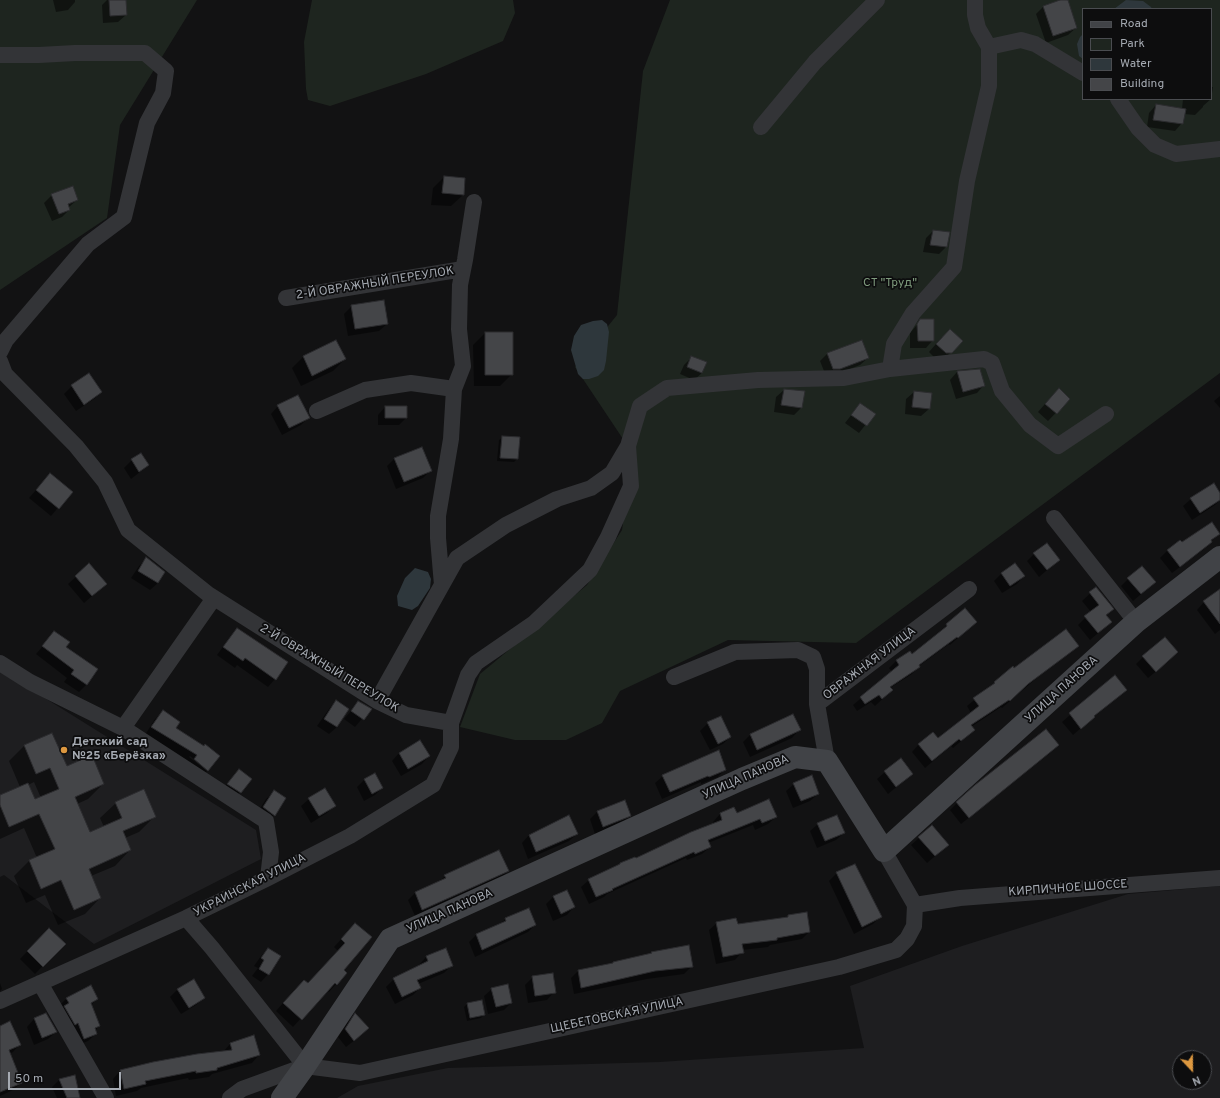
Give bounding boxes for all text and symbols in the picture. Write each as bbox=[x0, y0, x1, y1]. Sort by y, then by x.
legend bbox=[1082, 8, 1212, 100]
text: Road bbox=[1120, 16, 1148, 32]
text: Park bbox=[1120, 36, 1145, 52]
text: Water bbox=[1120, 56, 1152, 72]
text: Building bbox=[1120, 76, 1164, 92]
street label: 2-Й ОВРАЖНЫЙ ПЕРЕУЛОК bbox=[295, 264, 455, 304]
park label: СТ "Труд" bbox=[863, 277, 917, 291]
street label: 2-Й ОВРАЖНЫЙ ПЕРЕУЛОК bbox=[257, 622, 401, 716]
street label: ОВРАЖНАЯ УЛИЦА bbox=[821, 624, 919, 704]
street label: УЛИЦА ПАНОВА bbox=[1023, 653, 1101, 727]
place label: Детский сад №25 «Берёзка» bbox=[72, 736, 166, 764]
marker: Детский сад №25 «Берёзка» bbox=[59, 745, 69, 755]
street label: УЛИЦА ПАНОВА bbox=[701, 752, 791, 804]
street label: УКРАИНСКАЯ УЛИЦА bbox=[191, 851, 309, 921]
street label: КИРПИЧНОЕ ШОССЕ bbox=[1008, 878, 1128, 900]
street label: УЛИЦА ПАНОВА bbox=[405, 886, 495, 938]
street label: ЩЕБЕТОВСКАЯ УЛИЦА bbox=[549, 995, 685, 1037]
north arrow bbox=[1172, 1050, 1212, 1090]
scale bar bbox=[10, 1064, 123, 1090]
text: 50 m bbox=[15, 1071, 43, 1087]
text: N bbox=[1190, 1072, 1202, 1088]

